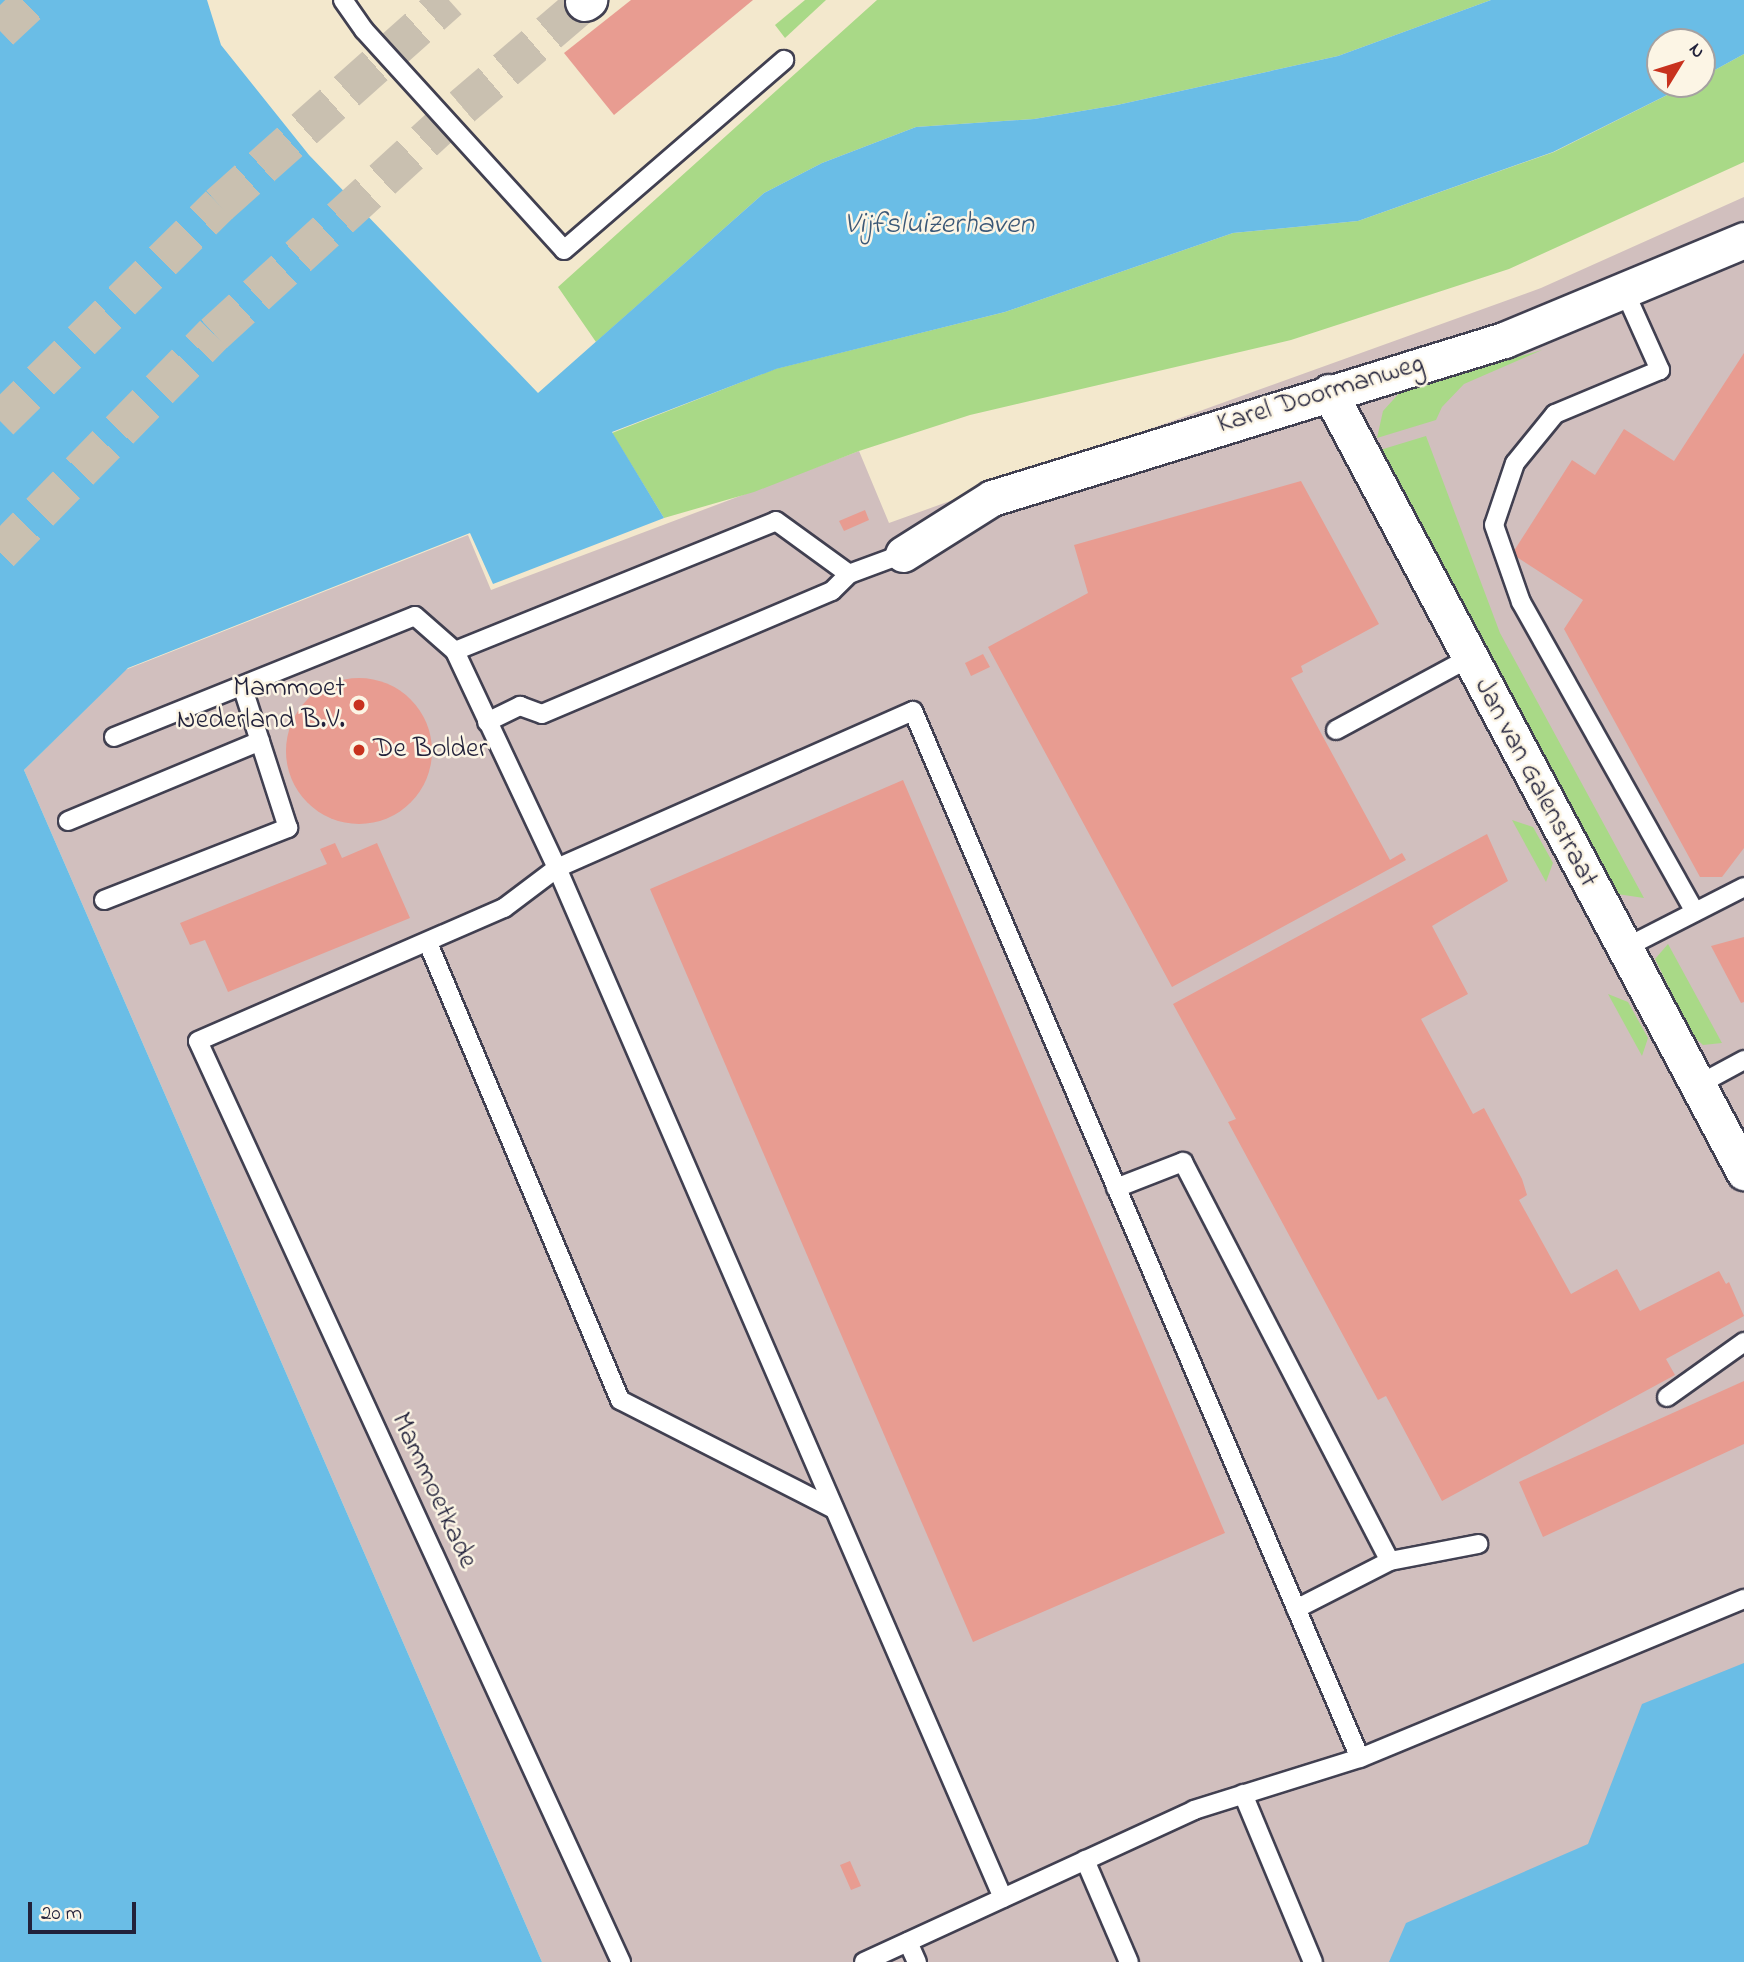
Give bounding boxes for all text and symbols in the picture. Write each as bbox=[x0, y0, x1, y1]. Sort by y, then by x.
north arrow bbox=[1646, 28, 1716, 98]
text: N bbox=[1682, 38, 1711, 64]
water label: Vijfsluizerhaven bbox=[844, 207, 1034, 243]
street label: Karel Doormanweg bbox=[1214, 348, 1428, 442]
place label: Mammoet Nederland B.V. bbox=[177, 672, 345, 738]
street label: Jan van Galenstraat bbox=[1466, 673, 1604, 893]
marker: Mammoet Nederland B.V. bbox=[351, 697, 367, 713]
place label: De Bolder bbox=[373, 733, 487, 767]
marker: De Bolder bbox=[351, 742, 367, 758]
street label: Mammoetkade bbox=[382, 1408, 484, 1574]
scale bar bbox=[32, 1888, 140, 1932]
text: 20 m bbox=[41, 1899, 82, 1929]

